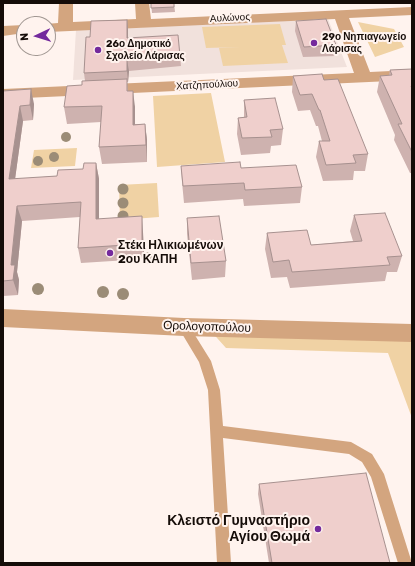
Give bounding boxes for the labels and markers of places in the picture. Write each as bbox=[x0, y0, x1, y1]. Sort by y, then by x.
place label: 29ο Νηπιαγωγείο Λάρισας bbox=[322, 31, 406, 54]
place label: 26ο Δημοτικό Σχολείο Λάρισας bbox=[106, 38, 185, 62]
marker: 29ο Νηπιαγωγείο Λάρισας bbox=[309, 38, 319, 48]
marker: 26ο Δημοτικό Σχολείο Λάρισας bbox=[93, 45, 103, 55]
place label: Στέκι Ηλικιωμένων 2ου ΚΑΠΗ bbox=[118, 239, 223, 267]
marker: Στέκι Ηλικιωμένων 2ου ΚΑΠΗ bbox=[105, 248, 115, 258]
place label: Κλειστό Γυμναστήριο Αγίου Θωμά bbox=[167, 513, 310, 546]
marker: Κλειστό Γυμναστήριο Αγίου Θωμά bbox=[313, 524, 323, 534]

